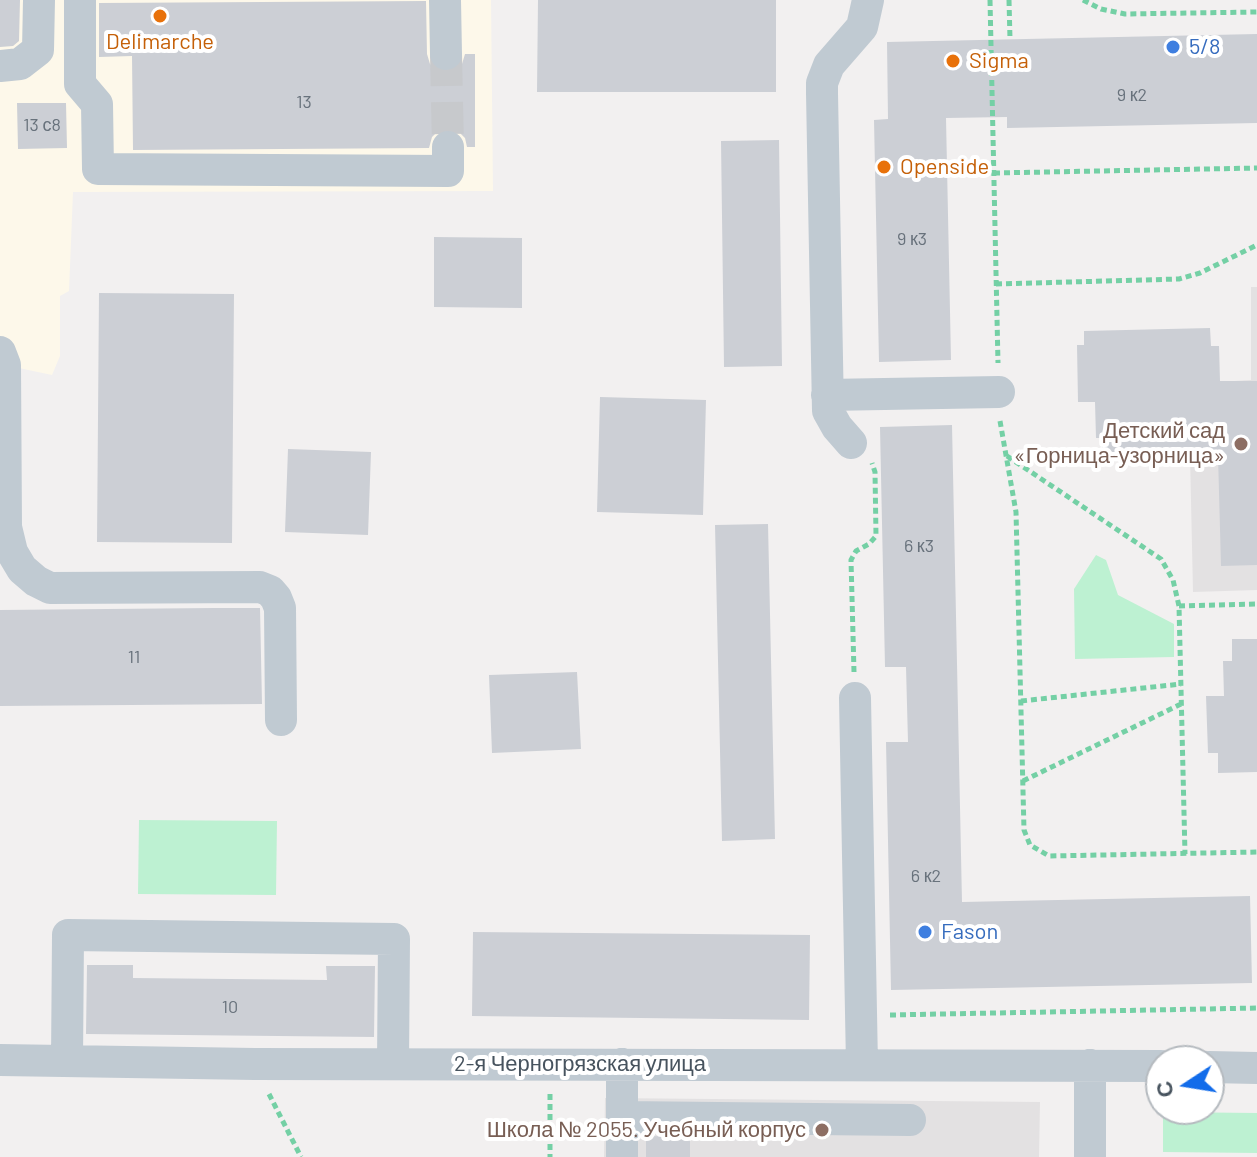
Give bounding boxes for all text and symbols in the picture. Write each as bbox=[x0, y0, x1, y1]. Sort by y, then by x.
marker: Delimarche bbox=[151, 7, 169, 25]
place label: Delimarche bbox=[106, 29, 214, 55]
place label: 5/8 bbox=[1189, 34, 1221, 60]
marker: 5/8 bbox=[1164, 38, 1182, 56]
place label: Sigma bbox=[969, 48, 1029, 74]
marker: Sigma bbox=[944, 52, 962, 70]
house number: 9 к2 bbox=[1117, 84, 1147, 106]
house number: 13 bbox=[296, 91, 312, 113]
house number: 13 с8 bbox=[23, 114, 61, 136]
place label: Openside bbox=[900, 154, 989, 180]
marker: Openside bbox=[875, 158, 893, 176]
house number: 9 к3 bbox=[897, 228, 927, 250]
place label: Детский сад «Горница-узорница» bbox=[1014, 418, 1225, 470]
marker: Детский сад «Горница-узорница» bbox=[1232, 435, 1250, 453]
house number: 6 к3 bbox=[904, 535, 934, 557]
house number: 11 bbox=[128, 646, 140, 668]
house number: 6 к2 bbox=[911, 865, 941, 887]
place label: Fason bbox=[941, 919, 998, 945]
marker: Fason bbox=[916, 923, 934, 941]
house number: 10 bbox=[222, 996, 238, 1018]
north arrow bbox=[1145, 1045, 1225, 1125]
street label: 2-я Черногрязская улица bbox=[454, 1051, 706, 1077]
text: С bbox=[1149, 1079, 1178, 1100]
place label: Школа № 2055. Учебный корпус bbox=[487, 1117, 806, 1143]
marker: Школа № 2055. Учебный корпус bbox=[813, 1121, 831, 1139]

